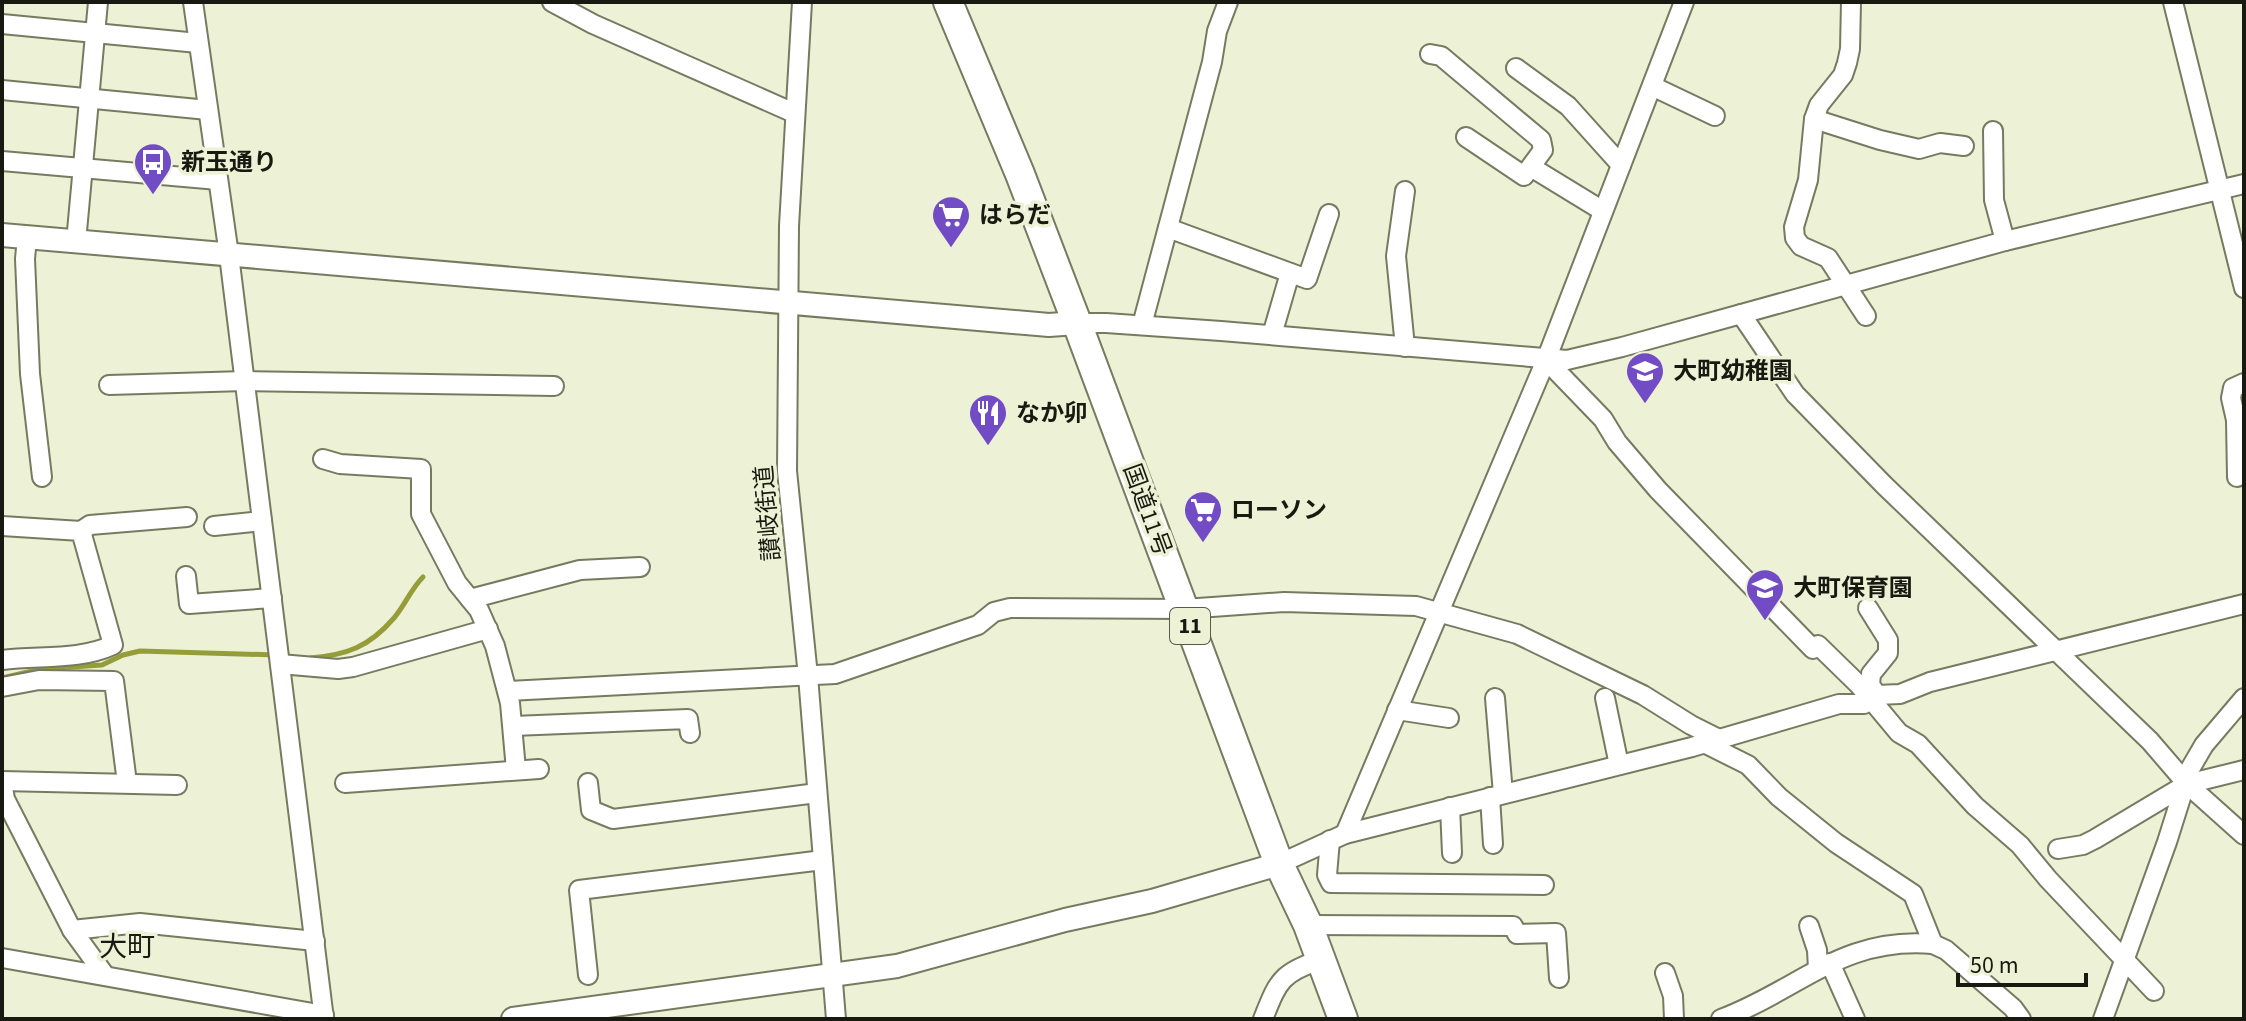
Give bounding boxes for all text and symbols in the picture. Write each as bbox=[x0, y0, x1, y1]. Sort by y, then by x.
bus stop icon: 新玉通り bbox=[132, 141, 174, 196]
place label: 新玉通り bbox=[181, 145, 277, 180]
supermarket icon: はらだ bbox=[930, 194, 972, 249]
place label: はらだ bbox=[979, 198, 1051, 233]
school or university icon: 大町幼稚園 bbox=[1624, 350, 1666, 405]
place label: 大町幼稚園 bbox=[1673, 354, 1793, 389]
restaurant icon: なか卯 bbox=[967, 392, 1009, 447]
place label: なか卯 bbox=[1016, 396, 1088, 431]
street label: 国道11号 bbox=[1114, 459, 1180, 561]
street label: 讃岐街道 bbox=[746, 464, 790, 562]
supermarket icon: ローソン bbox=[1182, 489, 1224, 544]
place label: ローソン bbox=[1231, 493, 1327, 528]
school or university icon: 大町保育園 bbox=[1744, 567, 1786, 622]
place label: 大町保育園 bbox=[1793, 571, 1913, 606]
road number: 11 bbox=[1170, 608, 1210, 644]
district label: 大町 bbox=[99, 927, 155, 967]
scale bar bbox=[1958, 937, 2086, 987]
text: 50 m bbox=[1970, 948, 2019, 983]

